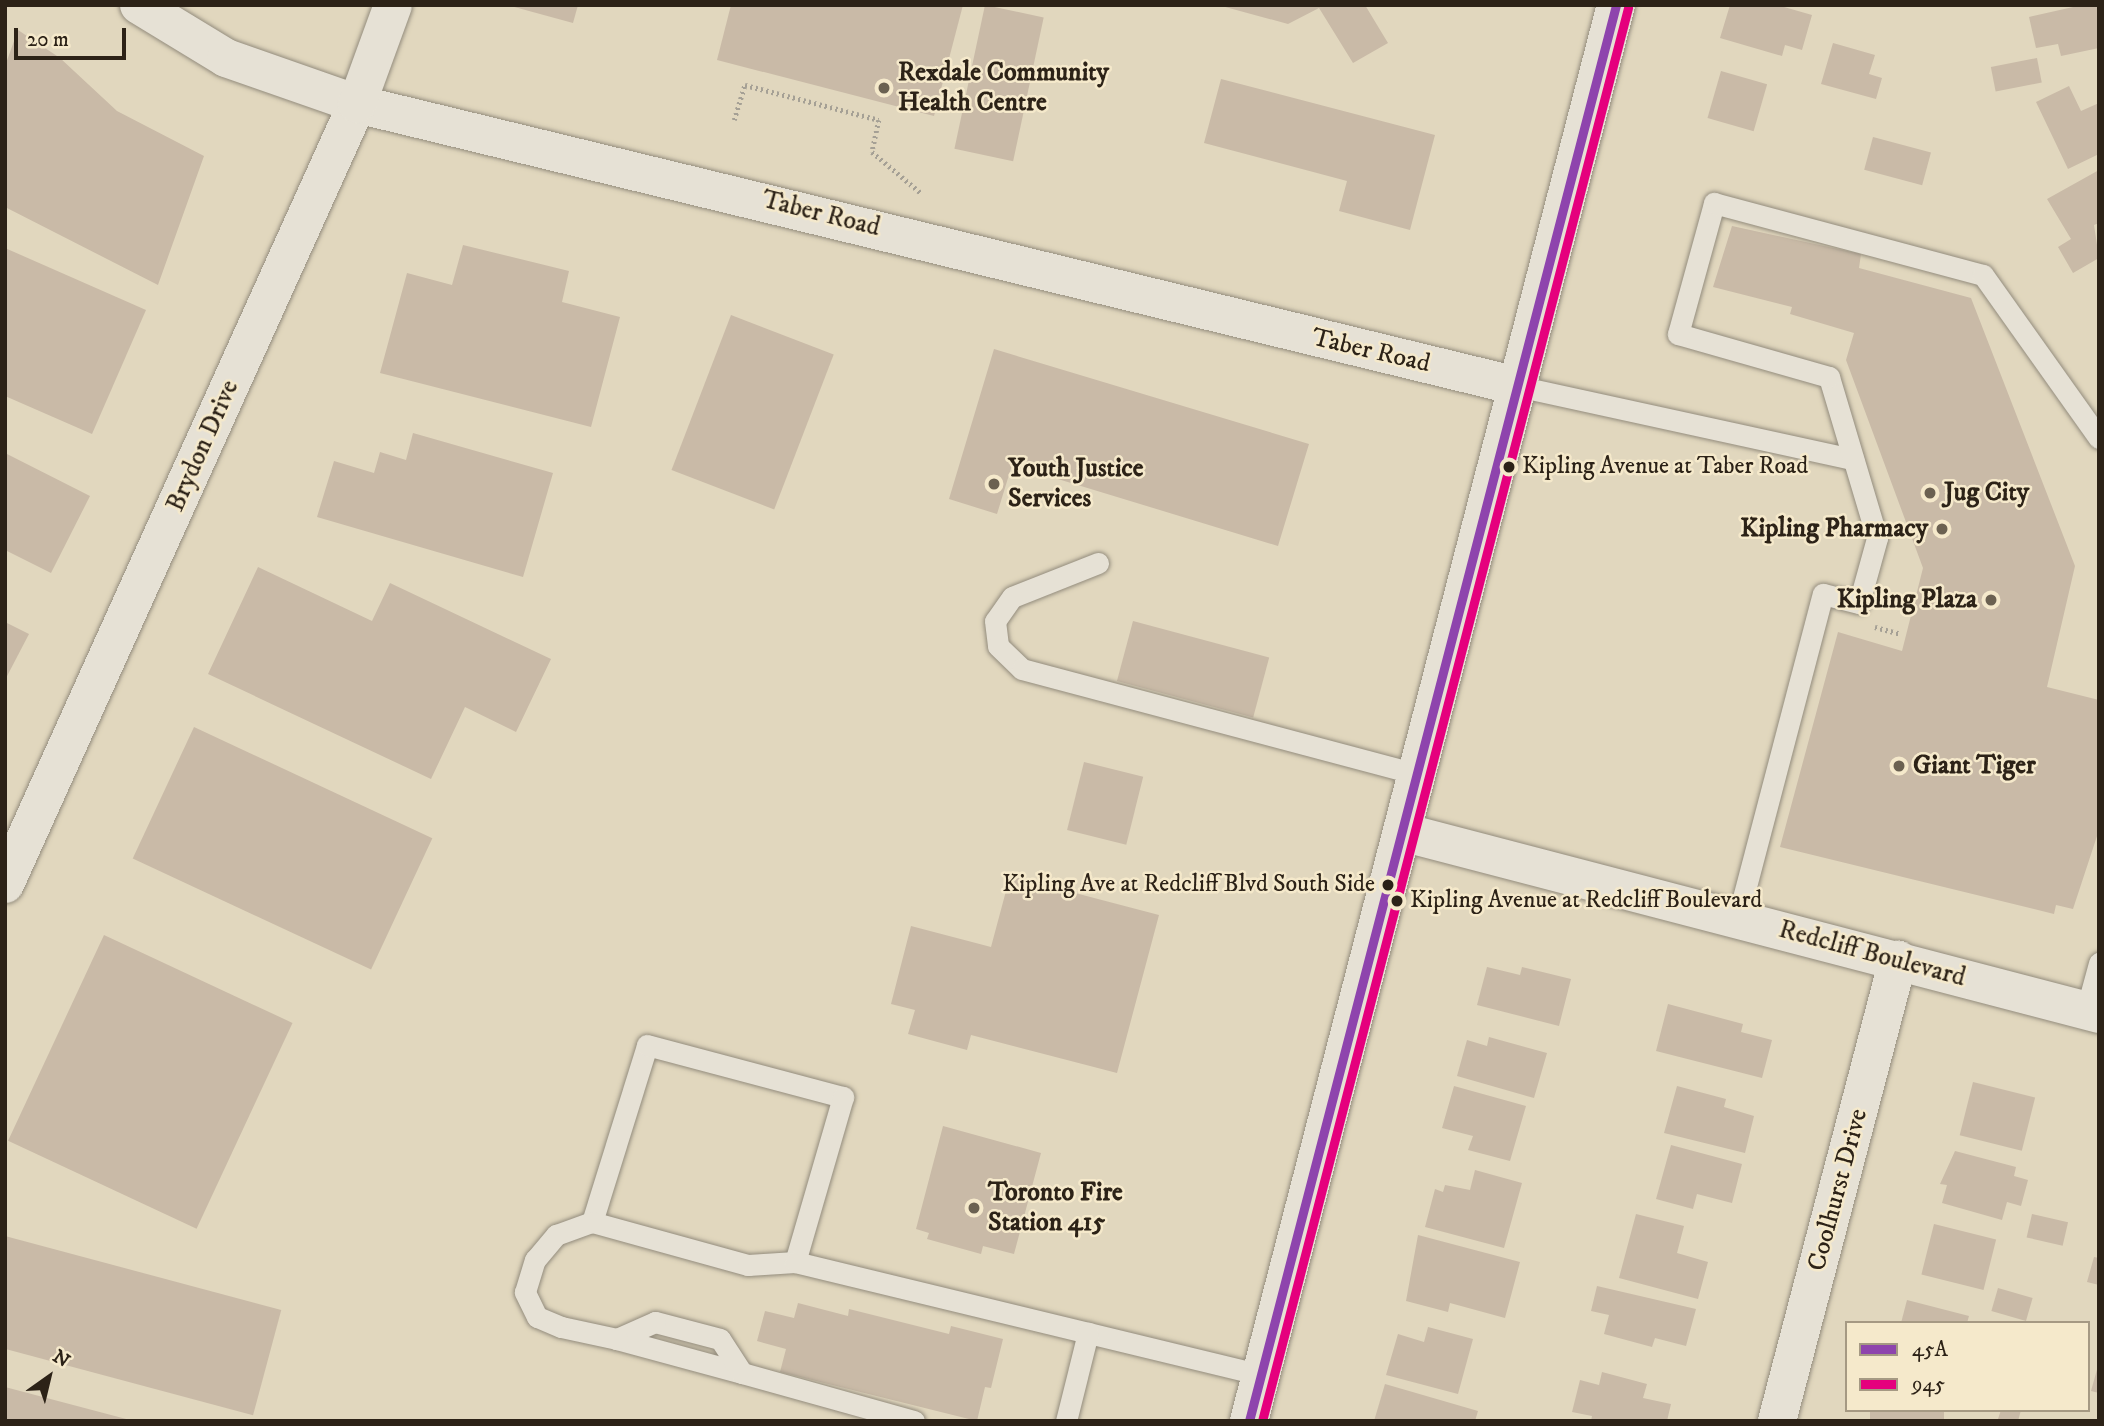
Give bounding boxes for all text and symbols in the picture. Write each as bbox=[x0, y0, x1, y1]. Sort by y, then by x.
scale bar bbox=[18, 14, 130, 58]
text: 20 m bbox=[27, 27, 69, 53]
place label: Rexdale Community Health Centre bbox=[898, 57, 1109, 119]
marker: Rexdale Community Health Centre bbox=[876, 80, 892, 96]
street label: Taber Road bbox=[759, 184, 883, 244]
street label: Taber Road bbox=[1309, 322, 1433, 380]
street label: Brydon Drive bbox=[160, 375, 246, 517]
place label: Youth Justice Services bbox=[1008, 453, 1144, 514]
place label: Kipling Avenue at Taber Road bbox=[1522, 453, 1808, 481]
marker: Kipling Avenue at Taber Road bbox=[1502, 460, 1516, 474]
marker: Youth Justice Services bbox=[986, 476, 1002, 492]
place label: Jug City bbox=[1944, 477, 2029, 509]
marker: Jug City bbox=[1922, 485, 1938, 501]
place label: Kipling Pharmacy bbox=[1740, 513, 1928, 545]
marker: Kipling Pharmacy bbox=[1934, 521, 1950, 537]
place label: Kipling Plaza bbox=[1837, 584, 1977, 616]
marker: Kipling Plaza bbox=[1983, 592, 1999, 608]
place label: Giant Tiger bbox=[1913, 750, 2036, 782]
marker: Giant Tiger bbox=[1891, 758, 1907, 774]
place label: Kipling Ave at Redcliff Blvd South Side bbox=[1002, 871, 1375, 899]
marker: Kipling Ave at Redcliff Blvd South Side bbox=[1381, 878, 1395, 892]
place label: Kipling Avenue at Redcliff Boulevard bbox=[1410, 887, 1762, 915]
marker: Kipling Avenue at Redcliff Boulevard bbox=[1390, 894, 1404, 908]
street label: Redcliff Boulevard bbox=[1775, 914, 1969, 994]
street label: Coolhurst Drive bbox=[1801, 1106, 1875, 1274]
place label: Toronto Fire Station 415 bbox=[988, 1177, 1123, 1238]
marker: Toronto Fire Station 415 bbox=[966, 1200, 982, 1216]
legend bbox=[1845, 1321, 2090, 1412]
text: 45A bbox=[1912, 1337, 1948, 1363]
north arrow bbox=[14, 1342, 84, 1412]
text: N bbox=[48, 1345, 74, 1373]
text: 945 bbox=[1912, 1372, 1945, 1398]

